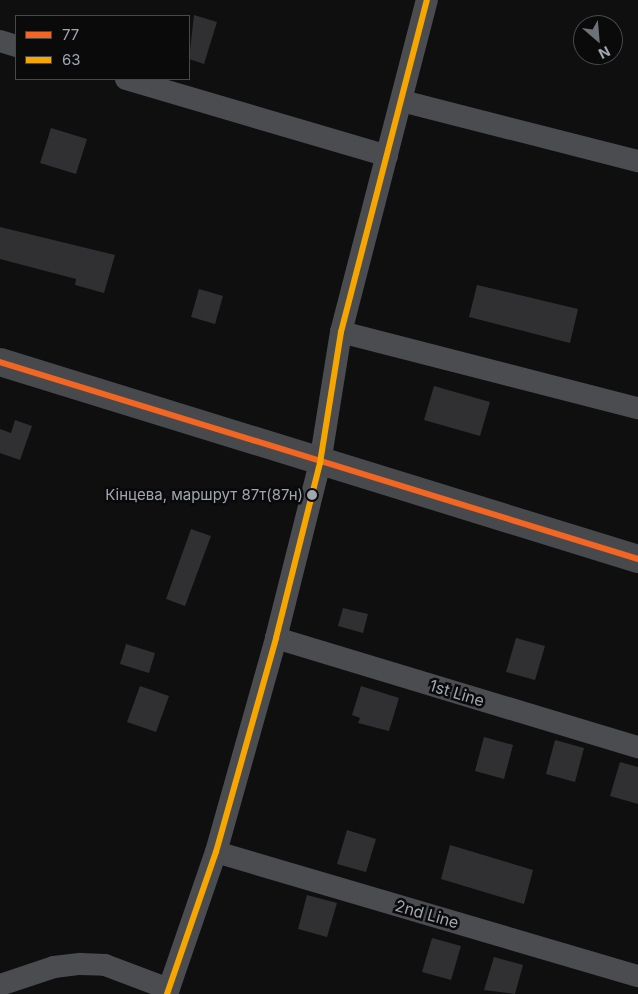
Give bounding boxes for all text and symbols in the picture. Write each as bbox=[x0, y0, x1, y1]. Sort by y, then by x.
legend bbox=[15, 15, 190, 80]
north arrow bbox=[573, 15, 623, 65]
text: 77 bbox=[62, 25, 79, 44]
text: N bbox=[596, 43, 613, 63]
text: 63 bbox=[62, 50, 81, 69]
place label: Кінцева, маршрут 87т(87н) bbox=[105, 486, 303, 504]
marker: Кінцева, маршрут 87т(87н) bbox=[307, 490, 317, 500]
street label: 1st Line bbox=[427, 676, 487, 710]
street label: 2nd Line bbox=[393, 896, 461, 932]

